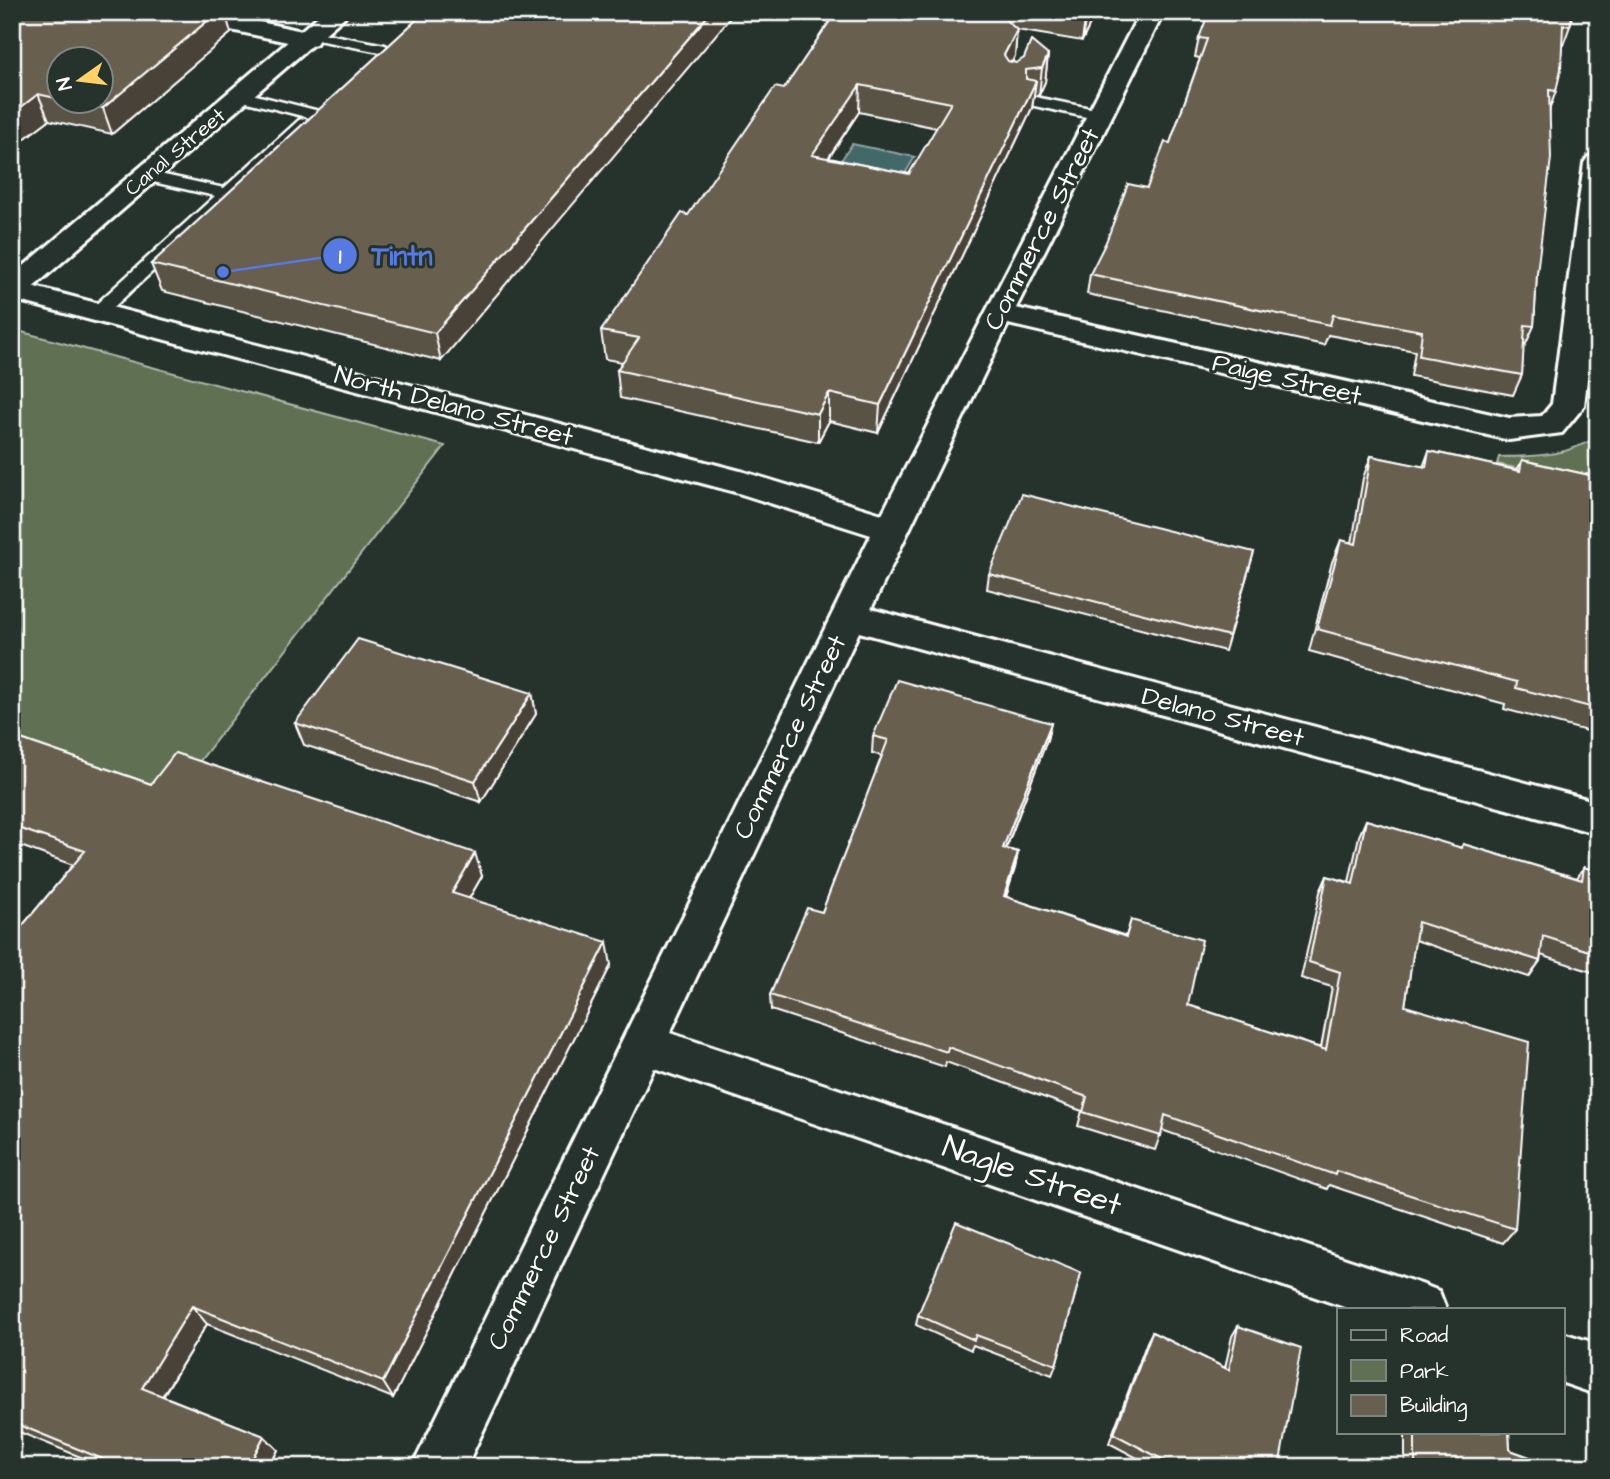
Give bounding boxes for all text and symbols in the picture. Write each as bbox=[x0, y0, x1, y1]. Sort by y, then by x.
north arrow bbox=[46, 46, 116, 116]
text: N bbox=[50, 75, 80, 93]
street label: Canal Street bbox=[118, 101, 232, 203]
street label: Commerce Street bbox=[975, 121, 1109, 337]
callout: Tintn bbox=[323, 231, 447, 280]
text: Tintn bbox=[370, 237, 433, 276]
text: 1 bbox=[339, 242, 342, 271]
street label: Paige Street bbox=[1209, 344, 1365, 416]
street label: North Delano Street bbox=[331, 357, 578, 455]
street label: Commerce Street bbox=[725, 628, 855, 845]
street label: Delano Street bbox=[1138, 678, 1309, 756]
street label: Nagle Street bbox=[936, 1124, 1128, 1228]
street label: Commerce Street bbox=[479, 1139, 609, 1356]
legend bbox=[1337, 1308, 1564, 1434]
text: Road bbox=[1400, 1321, 1448, 1350]
text: Park bbox=[1400, 1357, 1449, 1386]
text: Building bbox=[1400, 1391, 1468, 1422]

